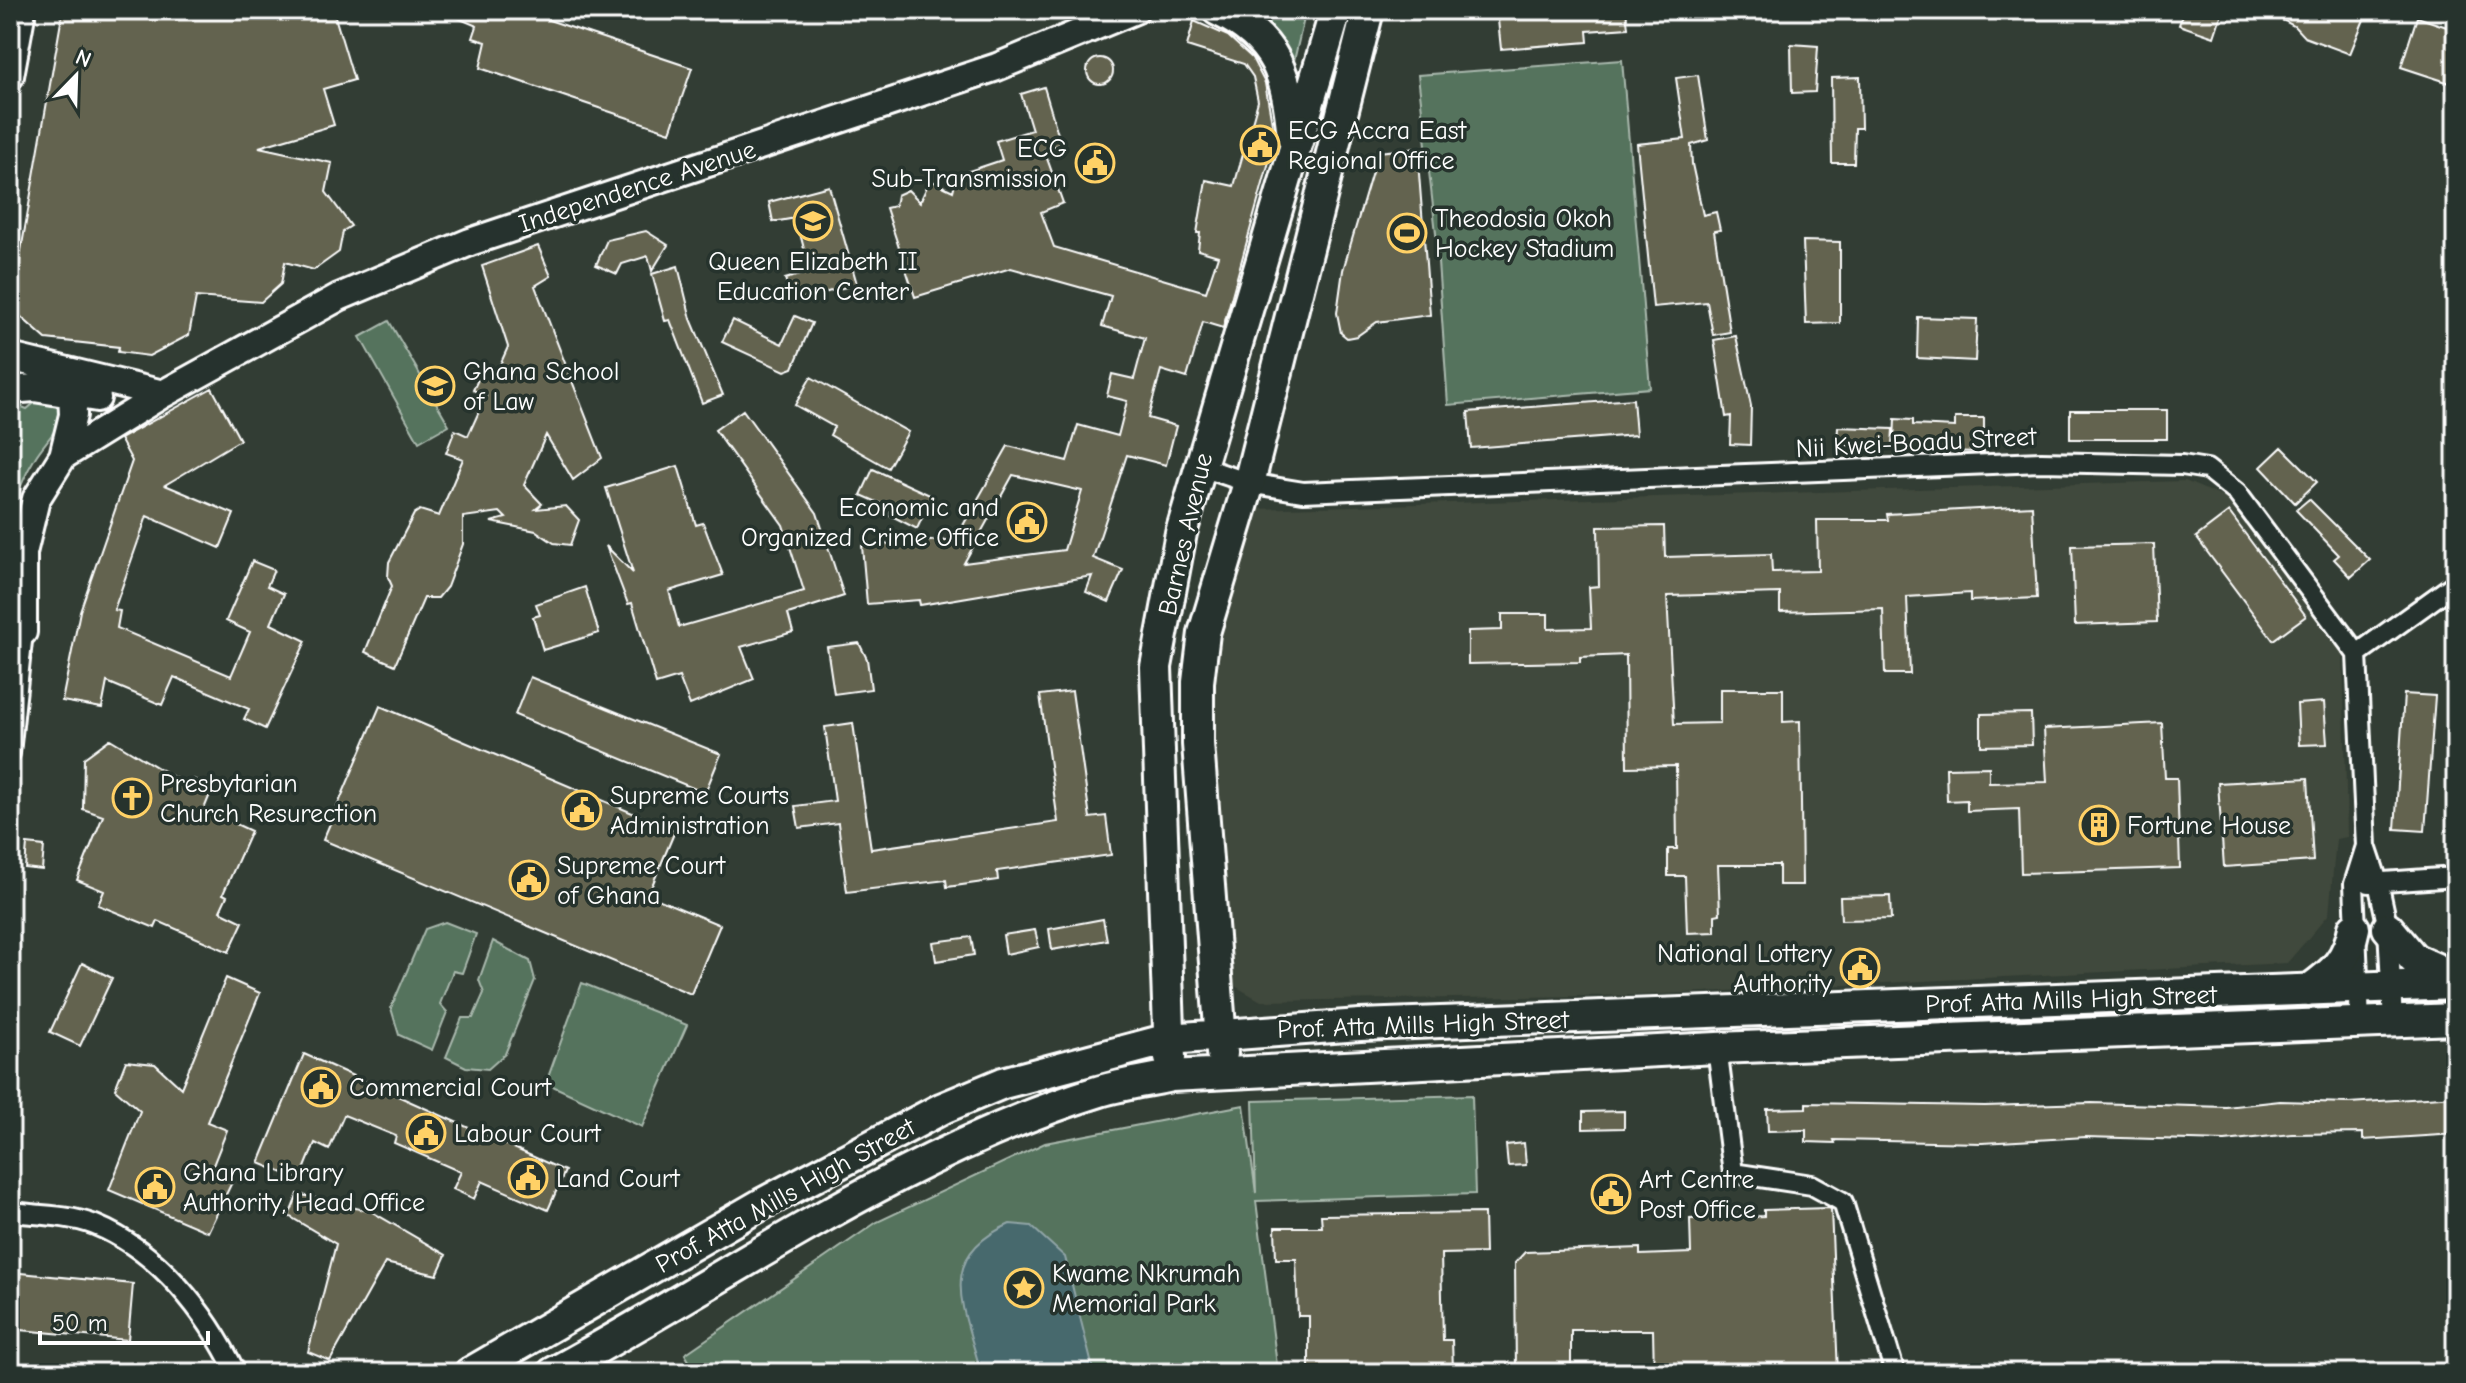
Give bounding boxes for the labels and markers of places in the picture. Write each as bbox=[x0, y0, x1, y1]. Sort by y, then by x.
place label: ECG Accra East Regional Office bbox=[1288, 116, 1468, 176]
public building icon: ECG Accra East Regional Office bbox=[1239, 124, 1281, 166]
place label: ECG Sub-Transmission bbox=[871, 134, 1067, 194]
public building icon: ECG Sub-Transmission bbox=[1074, 142, 1116, 184]
school or university icon: Queen Elizabeth II Education Center bbox=[792, 200, 834, 242]
place label: Theodosia Okoh Hockey Stadium bbox=[1435, 204, 1614, 264]
sports icon: Theodosia Okoh Hockey Stadium bbox=[1386, 212, 1428, 254]
place label: Queen Elizabeth II Education Center bbox=[708, 247, 918, 307]
place label: Ghana School of Law bbox=[463, 357, 619, 417]
school or university icon: Ghana School of Law bbox=[414, 365, 456, 407]
place label: Economic and Organized Crime Office bbox=[741, 493, 999, 553]
public building icon: Economic and Organized Crime Office bbox=[1006, 501, 1048, 543]
place label: Presbytarian Church Resurection bbox=[160, 769, 377, 829]
church icon: Presbytarian Church Resurection bbox=[111, 777, 153, 819]
place label: Supreme Courts Administration bbox=[610, 781, 789, 841]
public building icon: Supreme Courts Administration bbox=[561, 789, 603, 831]
building icon: Fortune House bbox=[2078, 804, 2120, 846]
place label: Fortune House bbox=[2127, 811, 2291, 841]
place label: Supreme Court of Ghana bbox=[557, 851, 727, 911]
public building icon: Supreme Court of Ghana bbox=[508, 859, 550, 901]
place label: National Lottery Authority bbox=[1657, 939, 1832, 999]
public building icon: National Lottery Authority bbox=[1839, 947, 1881, 989]
public building icon: Commercial Court bbox=[300, 1066, 342, 1108]
place label: Commercial Court bbox=[349, 1073, 553, 1103]
public building icon: Labour Court bbox=[405, 1112, 447, 1154]
place label: Labour Court bbox=[454, 1119, 602, 1149]
public building icon: Land Court bbox=[507, 1157, 549, 1199]
place label: Ghana Library Authority, Head Office bbox=[183, 1158, 425, 1218]
place label: Land Court bbox=[556, 1164, 681, 1194]
place label: Art Centre Post Office bbox=[1639, 1165, 1756, 1225]
public building icon: Ghana Library Authority, Head Office bbox=[134, 1166, 176, 1208]
public building icon: Art Centre Post Office bbox=[1590, 1173, 1632, 1215]
place label: Kwame Nkrumah Memorial Park bbox=[1052, 1259, 1240, 1319]
place icon: Kwame Nkrumah Memorial Park bbox=[1003, 1267, 1045, 1309]

